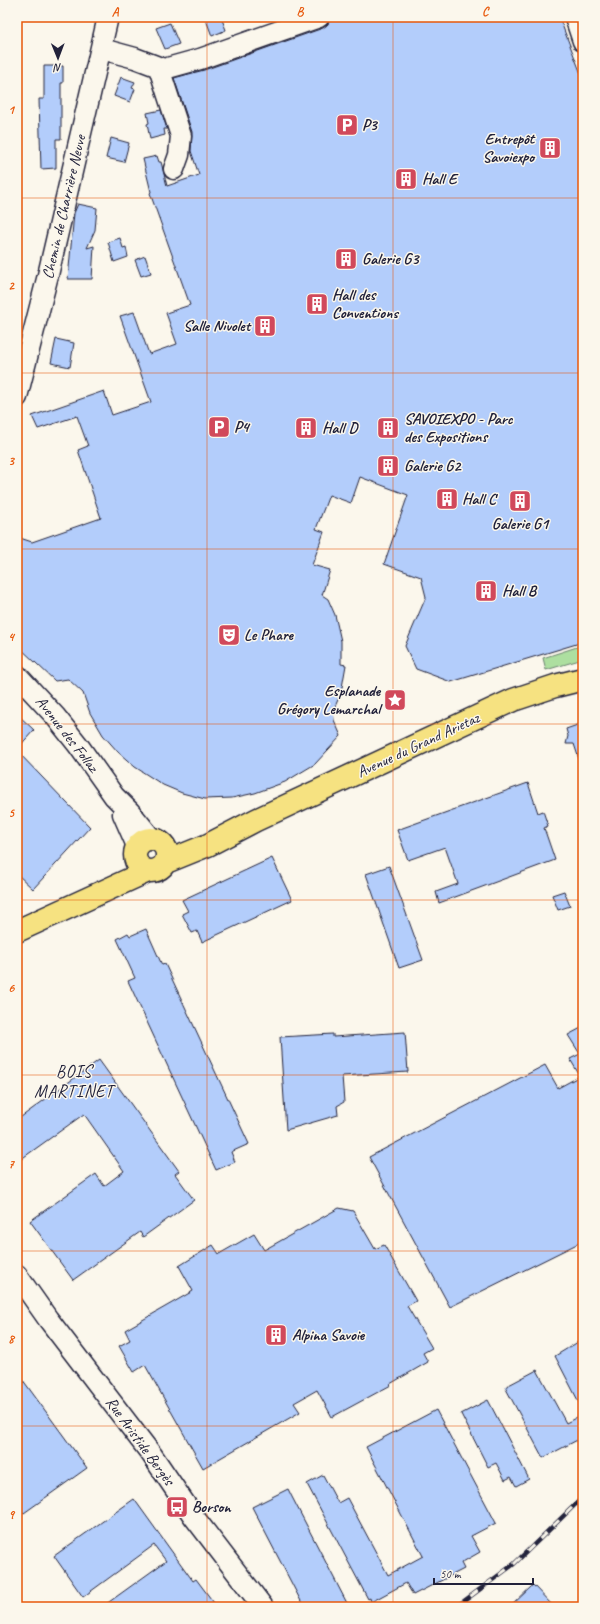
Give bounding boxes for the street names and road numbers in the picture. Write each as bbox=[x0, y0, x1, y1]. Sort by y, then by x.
street label: Chemin de Charrière Neuve bbox=[38, 131, 91, 281]
street label: Avenue des Follaz bbox=[31, 692, 104, 778]
street label: Avenue du Grand Arietaz bbox=[354, 708, 483, 782]
street label: Rue Aristide Bergès bbox=[101, 1393, 180, 1490]

